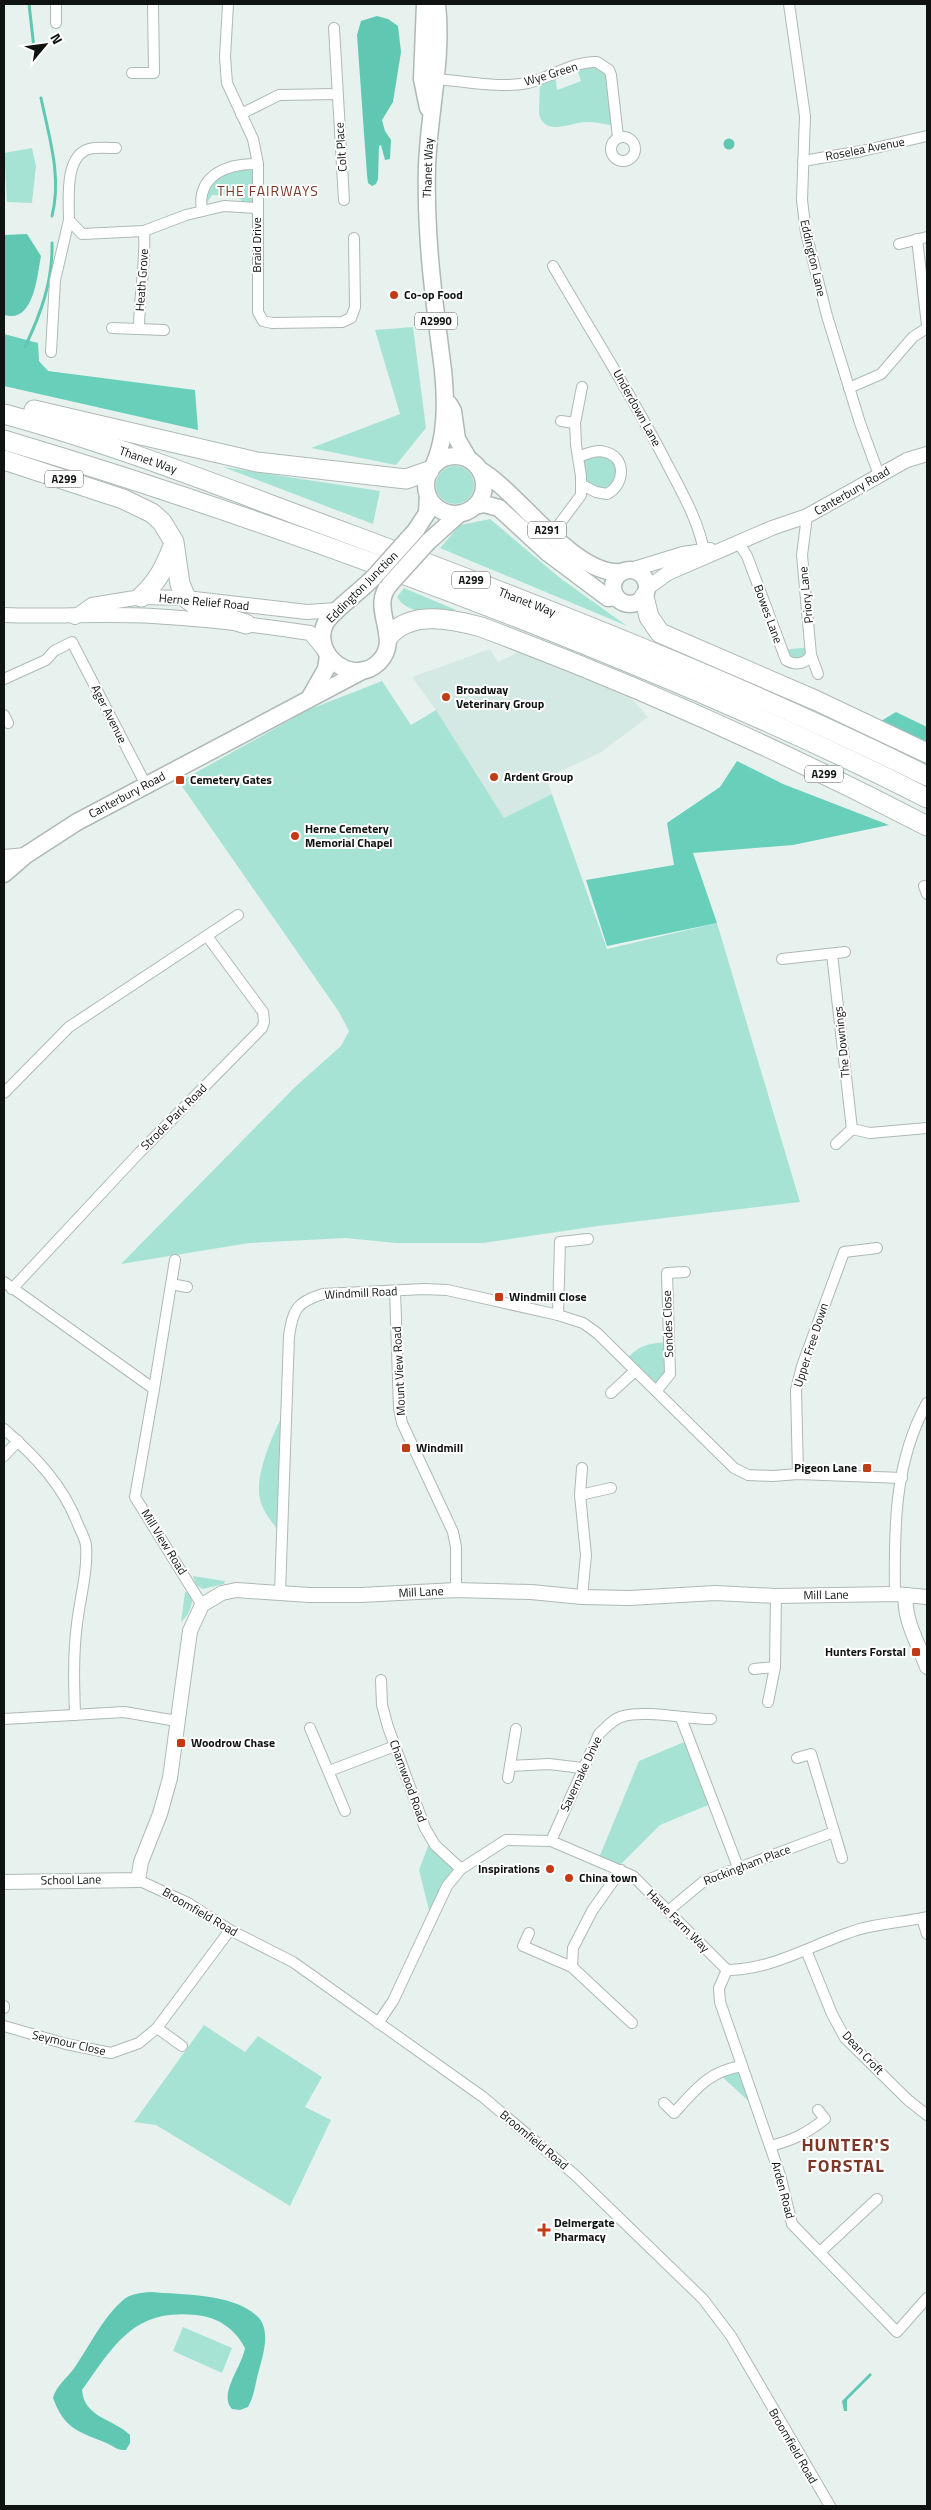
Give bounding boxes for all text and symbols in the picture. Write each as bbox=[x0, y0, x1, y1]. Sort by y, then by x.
north arrow bbox=[20, 20, 70, 70]
text: N bbox=[45, 29, 68, 48]
street label: Wye Green bbox=[522, 56, 580, 91]
street label: Colt Place bbox=[329, 122, 352, 172]
street label: Roselea Avenue bbox=[824, 132, 906, 165]
street label: Thanet Way bbox=[417, 137, 438, 198]
district label: THE FAIRWAYS bbox=[217, 180, 319, 201]
street label: Braid Drive bbox=[247, 217, 266, 273]
street label: Eddington Lane bbox=[795, 218, 832, 298]
street label: Heath Grove bbox=[130, 248, 153, 312]
place label: Co-op Food bbox=[404, 285, 463, 304]
marker: Co-op Food bbox=[388, 289, 400, 301]
road number: A2990 bbox=[415, 312, 457, 330]
street label: Underdown Lane bbox=[608, 366, 667, 450]
street label: Thanet Way bbox=[117, 441, 180, 478]
street label: Canterbury Road bbox=[810, 461, 893, 520]
road number: A299 bbox=[45, 470, 83, 488]
road number: A291 bbox=[528, 522, 566, 538]
street label: Eddington Junction bbox=[321, 546, 402, 627]
street label: Priory Lane bbox=[793, 566, 818, 624]
road number: A299 bbox=[452, 572, 490, 588]
street label: Thanet Way bbox=[496, 582, 559, 621]
street label: Bowes Lane bbox=[749, 582, 788, 646]
street label: Herne Relief Road bbox=[158, 588, 250, 615]
place label: Broadway Veterinary Group bbox=[456, 680, 545, 713]
street label: Ager Avenue bbox=[87, 681, 132, 746]
marker: Broadway Veterinary Group bbox=[440, 691, 452, 703]
street label: Canterbury Road bbox=[85, 766, 169, 823]
road number: A299 bbox=[805, 766, 843, 782]
place label: Ardent Group bbox=[504, 767, 574, 786]
place label: Cemetery Gates bbox=[190, 770, 272, 789]
marker: Ardent Group bbox=[488, 771, 500, 783]
marker: Cemetery Gates bbox=[174, 774, 186, 786]
place label: Herne Cemetery Memorial Chapel bbox=[305, 819, 393, 852]
marker: Herne Cemetery Memorial Chapel bbox=[289, 830, 301, 842]
street label: The Downings bbox=[828, 1005, 855, 1079]
street label: Strode Park Road bbox=[136, 1079, 211, 1154]
street label: Windmill Road bbox=[324, 1281, 398, 1304]
place label: Windmill Close bbox=[509, 1287, 587, 1306]
street label: Sondes Close bbox=[657, 1290, 678, 1358]
marker: Windmill Close bbox=[493, 1291, 505, 1303]
street label: Upper Free Down bbox=[788, 1300, 833, 1389]
street label: Mount View Road bbox=[387, 1326, 410, 1416]
place label: Windmill bbox=[416, 1438, 463, 1457]
marker: Windmill bbox=[400, 1442, 412, 1454]
place label: Pigeon Lane bbox=[794, 1458, 857, 1477]
marker: Pigeon Lane bbox=[861, 1462, 873, 1474]
street label: Mill View Road bbox=[137, 1505, 192, 1578]
street label: Mill Lane bbox=[398, 1581, 444, 1602]
street label: Mill Lane bbox=[803, 1585, 849, 1604]
place label: Hunters Forstal bbox=[825, 1642, 906, 1661]
marker: Hunters Forstal bbox=[910, 1646, 922, 1658]
place label: Woodrow Chase bbox=[191, 1733, 275, 1752]
street label: Savernake Drive bbox=[555, 1733, 606, 1815]
marker: Woodrow Chase bbox=[175, 1737, 187, 1749]
street label: Charnwood Road bbox=[385, 1737, 432, 1825]
street label: Rockingham Place bbox=[700, 1839, 793, 1890]
place label: Inspirations bbox=[478, 1859, 540, 1878]
marker: Inspirations bbox=[544, 1863, 556, 1875]
place label: China town bbox=[579, 1868, 637, 1887]
street label: School Lane bbox=[41, 1869, 101, 1890]
marker: China town bbox=[563, 1872, 575, 1884]
street label: Broomfield Road bbox=[159, 1882, 242, 1941]
street label: Hawe Farm Way bbox=[642, 1885, 715, 1957]
street label: Seymour Close bbox=[30, 2025, 108, 2060]
street label: Dean Croft bbox=[838, 2026, 889, 2079]
street label: Broomfield Road bbox=[496, 2105, 573, 2174]
district label: HUNTER'S FORSTAL bbox=[801, 2131, 891, 2179]
street label: Arden Road bbox=[767, 2159, 800, 2221]
place label: Delmergate Pharmacy bbox=[554, 2213, 615, 2246]
marker: Delmergate Pharmacy bbox=[538, 2224, 550, 2236]
street label: Broomfield Road bbox=[764, 2404, 823, 2487]

